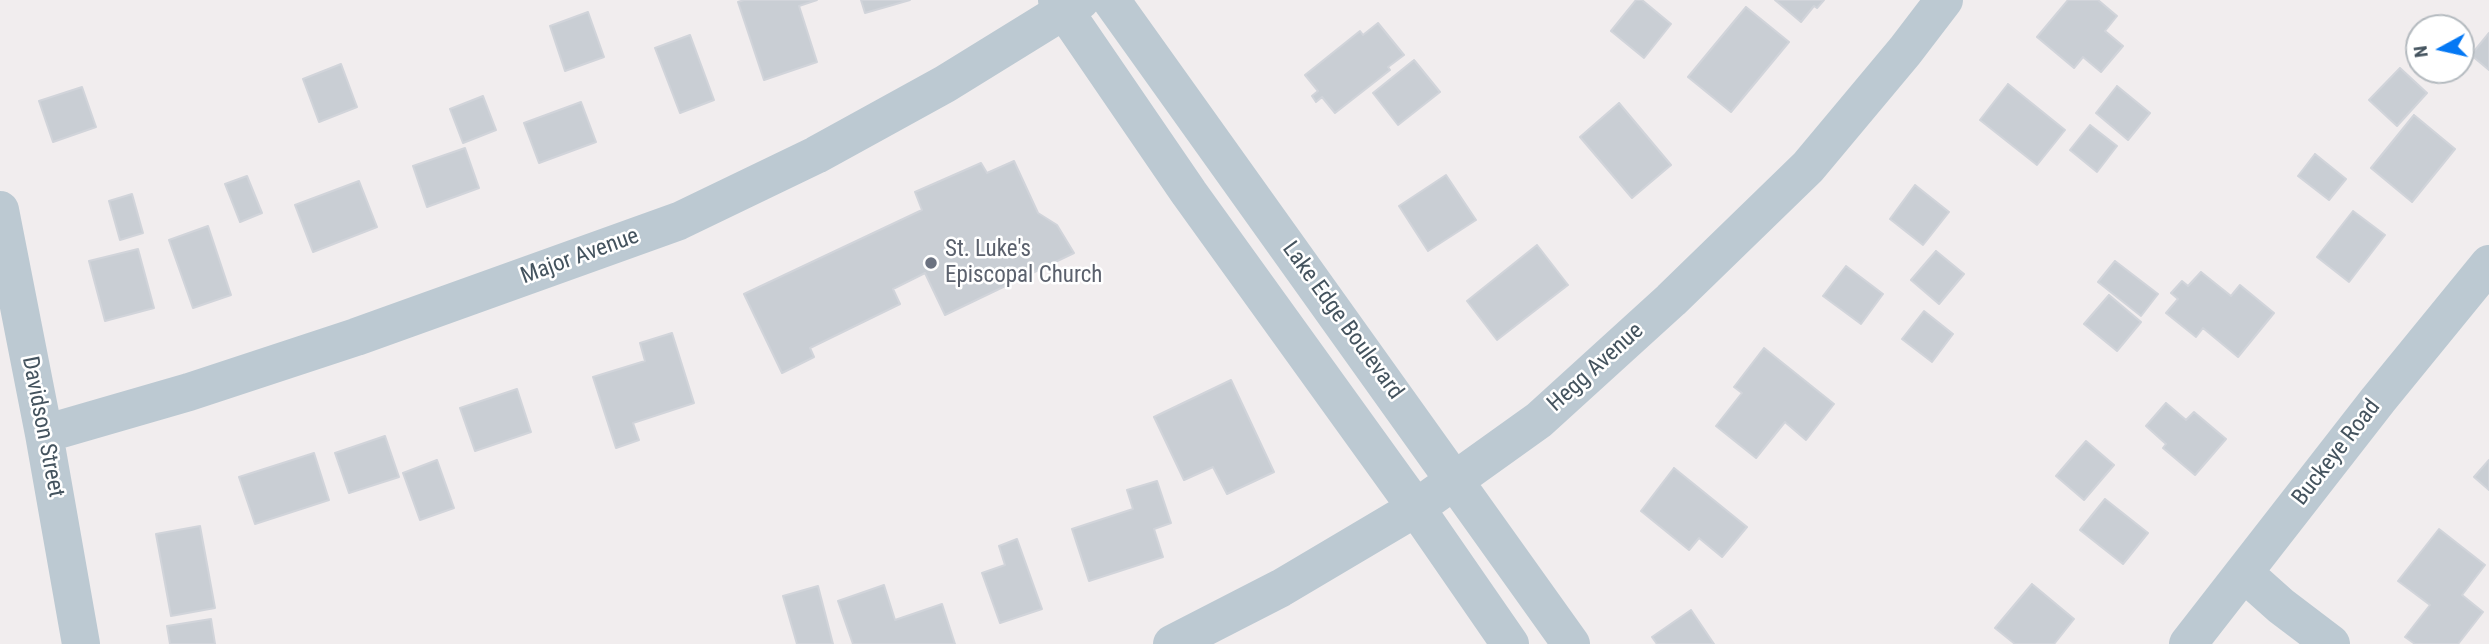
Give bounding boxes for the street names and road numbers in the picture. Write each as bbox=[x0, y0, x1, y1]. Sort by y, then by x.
street label: Major Avenue bbox=[517, 223, 643, 291]
street label: Lake Edge Boulevard bbox=[1276, 237, 1408, 405]
street label: Hegg Avenue bbox=[1542, 318, 1650, 418]
street label: Davidson Street bbox=[15, 354, 69, 500]
street label: Buckeye Road bbox=[2287, 395, 2387, 511]

